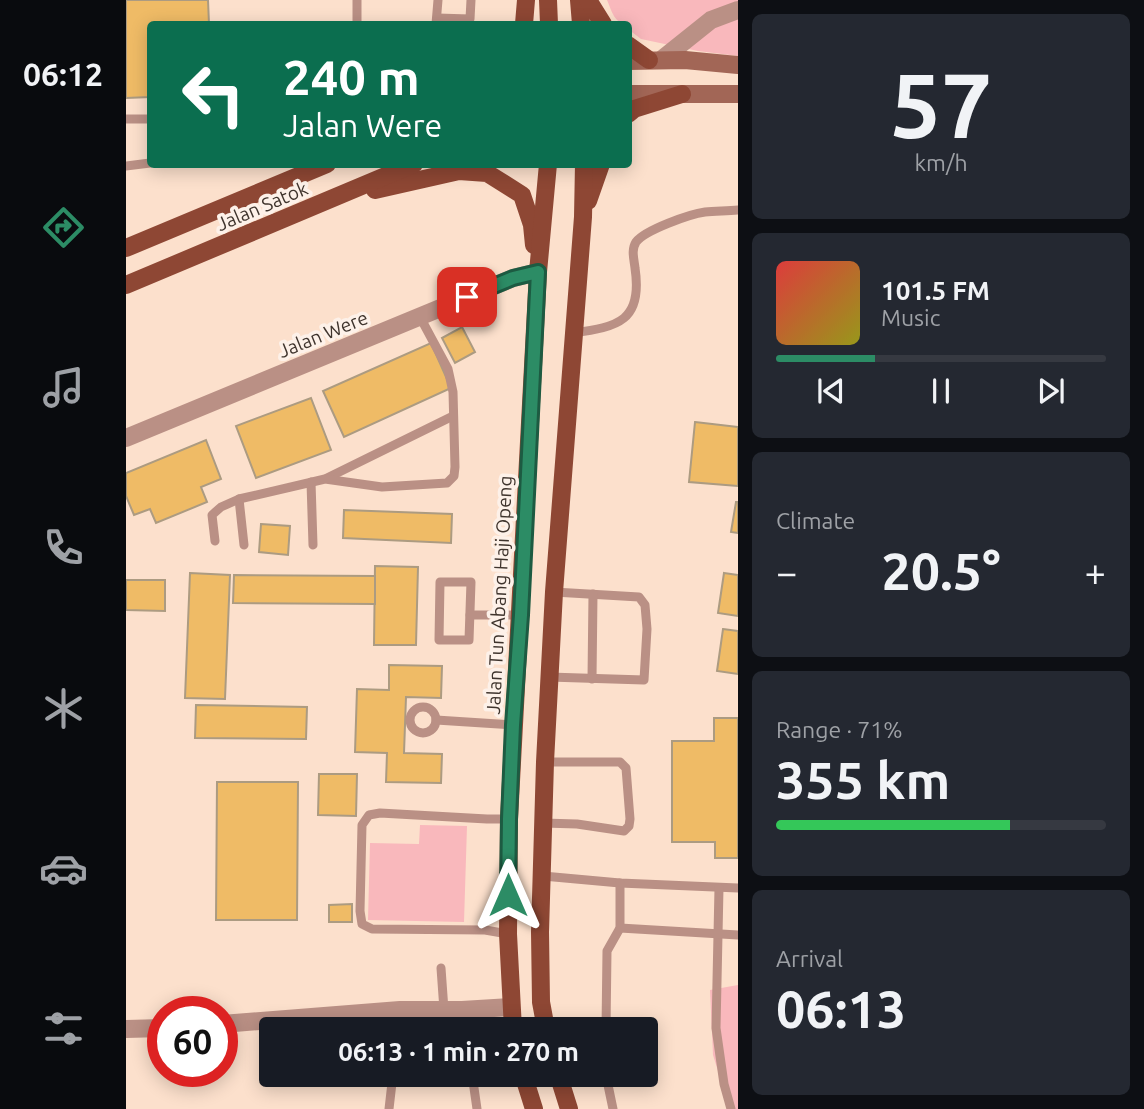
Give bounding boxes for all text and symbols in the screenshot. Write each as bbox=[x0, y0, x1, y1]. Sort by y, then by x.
icon: left bbox=[168, 49, 259, 140]
text: 240 m bbox=[283, 49, 420, 104]
text: 57 bbox=[890, 53, 992, 155]
text: 06:12 bbox=[23, 56, 103, 92]
text: Jalan Were bbox=[283, 107, 442, 143]
text: km/h bbox=[914, 150, 968, 175]
street label: Jalan Satok bbox=[213, 177, 311, 235]
icon: directions bbox=[39, 203, 88, 252]
pin bbox=[437, 267, 497, 327]
text: 101.5 FM bbox=[881, 276, 990, 305]
icon: arrive bbox=[448, 278, 486, 316]
text: Music bbox=[881, 305, 940, 330]
street label: Jalan Were bbox=[275, 306, 371, 362]
icon: music bbox=[39, 363, 88, 412]
icon: previous bbox=[812, 372, 850, 410]
icon: pause bbox=[922, 372, 960, 410]
icon: next bbox=[1032, 372, 1070, 410]
street label: Jalan Tun Abang Haji Openg bbox=[482, 475, 516, 715]
text: Climate bbox=[776, 508, 855, 533]
icon: phone bbox=[39, 523, 88, 572]
text: 20.5° bbox=[881, 542, 1001, 600]
text: − bbox=[776, 551, 797, 593]
text: + bbox=[1085, 551, 1106, 593]
icon: climate bbox=[39, 684, 88, 733]
text: Range · 71% bbox=[776, 717, 903, 742]
text: 355 km bbox=[776, 751, 950, 809]
icon: car bbox=[39, 844, 88, 893]
position arrow bbox=[471, 858, 545, 932]
text: Arrival bbox=[776, 946, 843, 971]
text: 06:13 bbox=[776, 980, 906, 1038]
speed limit sign: 60 bbox=[147, 996, 238, 1087]
icon: filters bbox=[39, 1004, 88, 1053]
text: 06:13 · 1 min · 270 m bbox=[338, 1037, 579, 1066]

